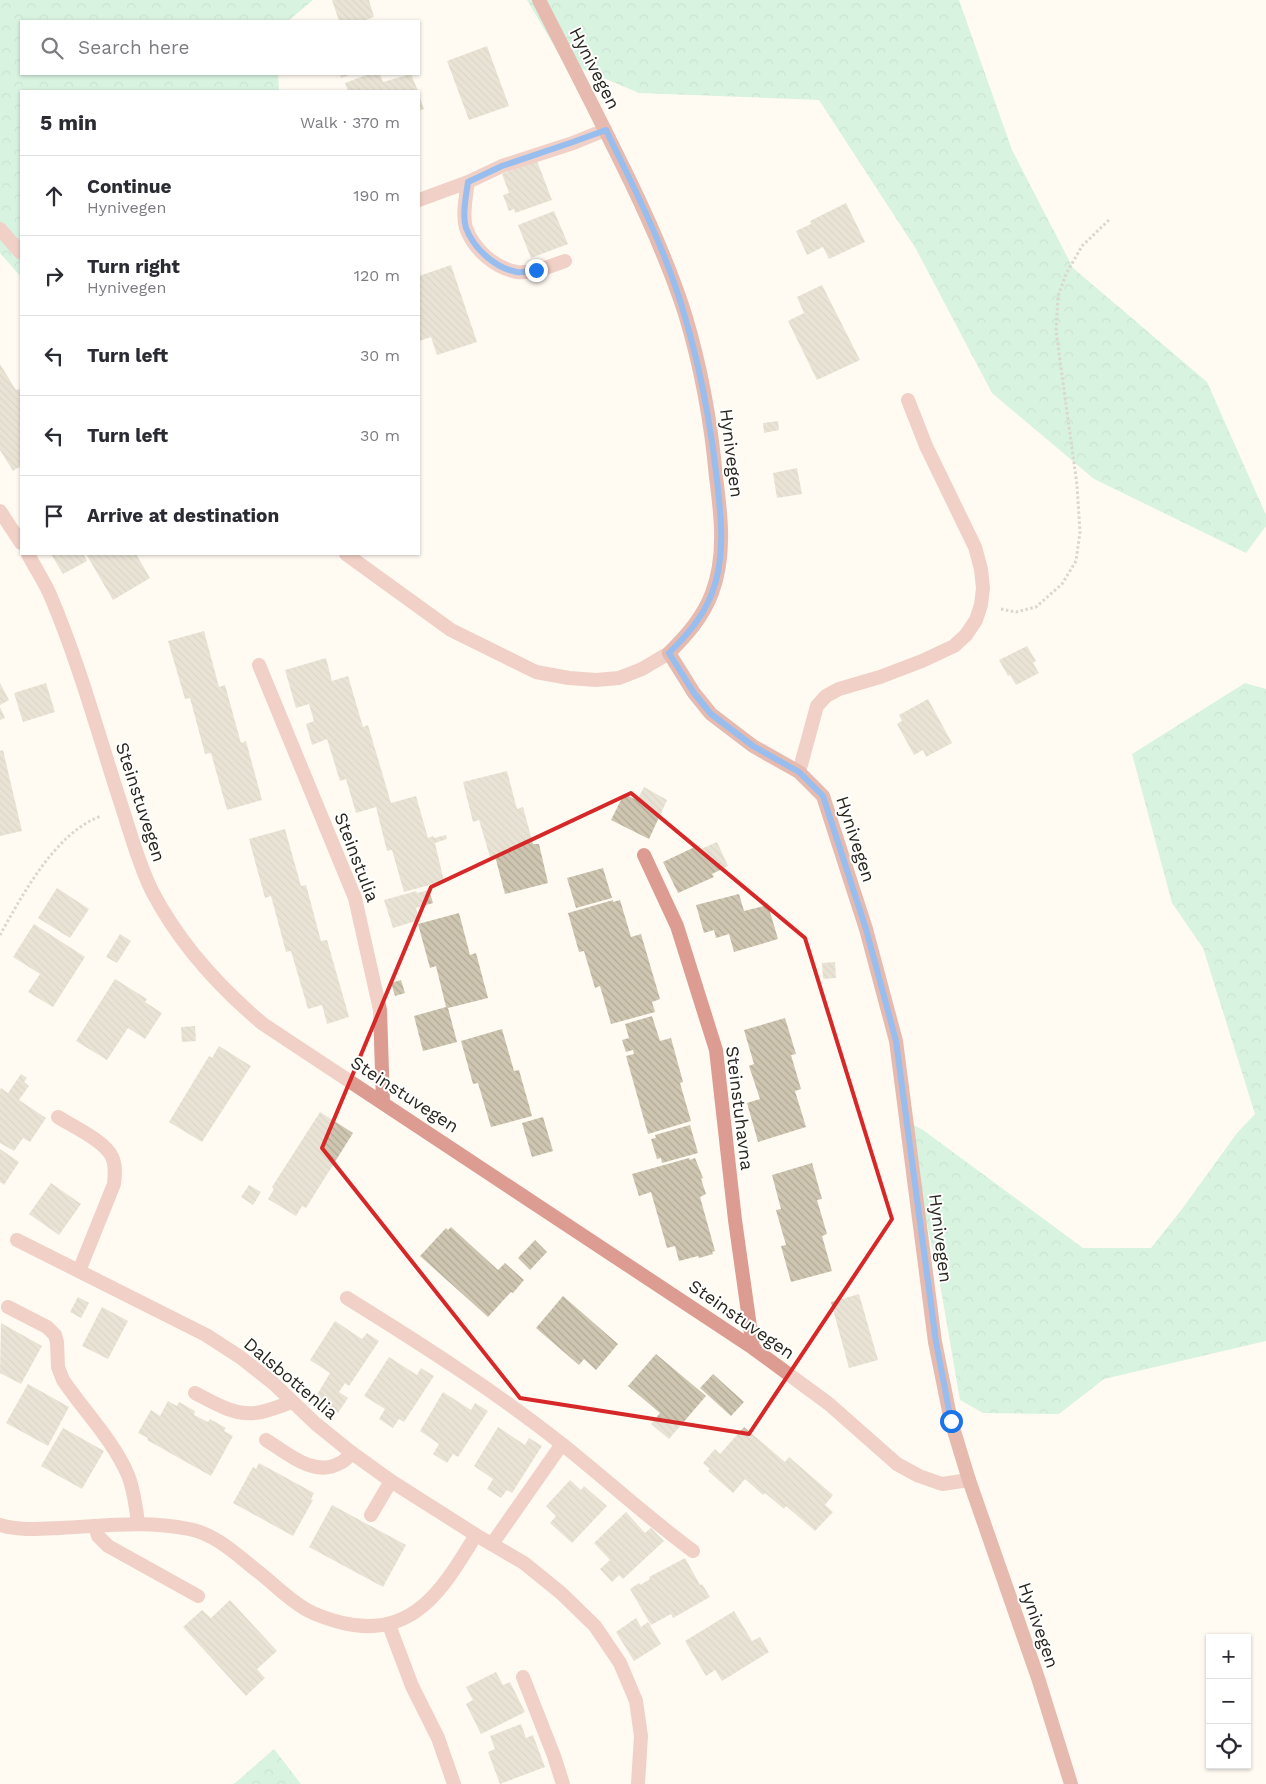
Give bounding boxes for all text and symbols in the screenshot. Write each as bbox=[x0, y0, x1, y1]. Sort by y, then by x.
search box bbox=[20, 20, 420, 75]
street label: Hynivegen bbox=[565, 23, 625, 113]
icon: search bbox=[38, 34, 66, 62]
text: Search here bbox=[78, 36, 189, 59]
text: 5 min bbox=[40, 110, 97, 135]
text: Walk · 370 m bbox=[300, 113, 400, 132]
text: Continue bbox=[87, 175, 171, 198]
icon: ahead bbox=[40, 182, 68, 210]
text: 190 m bbox=[353, 186, 400, 205]
text: Hynivegen bbox=[87, 198, 166, 217]
text: Turn right bbox=[87, 255, 180, 278]
route end bbox=[525, 259, 548, 282]
icon: right bbox=[40, 262, 68, 290]
text: 120 m bbox=[354, 266, 400, 285]
text: Hynivegen bbox=[87, 278, 166, 297]
icon: left bbox=[40, 342, 68, 370]
text: Turn left bbox=[87, 344, 168, 367]
text: 30 m bbox=[360, 346, 400, 365]
street label: Hynivegen bbox=[716, 407, 748, 499]
icon: left bbox=[40, 422, 68, 450]
text: Turn left bbox=[87, 424, 168, 447]
text: 30 m bbox=[360, 426, 400, 445]
icon: arrive bbox=[40, 502, 68, 530]
text: Arrive at destination bbox=[87, 504, 279, 527]
street label: Steinstuvegen bbox=[112, 740, 170, 864]
street label: Hynivegen bbox=[832, 793, 880, 885]
street label: Steinstulia bbox=[330, 809, 384, 905]
street label: Steinstuhavna bbox=[722, 1045, 758, 1171]
street label: Steinstuvegen bbox=[347, 1051, 463, 1137]
street label: Hynivegen bbox=[925, 1192, 957, 1284]
street label: Steinstuvegen bbox=[685, 1275, 799, 1363]
street label: Dalsbottenlia bbox=[240, 1333, 342, 1423]
route start bbox=[940, 1410, 963, 1433]
street label: Hynivegen bbox=[1015, 1579, 1063, 1671]
map controls bbox=[1206, 1634, 1251, 1769]
button: + bbox=[1206, 1634, 1251, 1679]
button: − bbox=[1206, 1679, 1251, 1724]
button: locate bbox=[1206, 1724, 1251, 1769]

